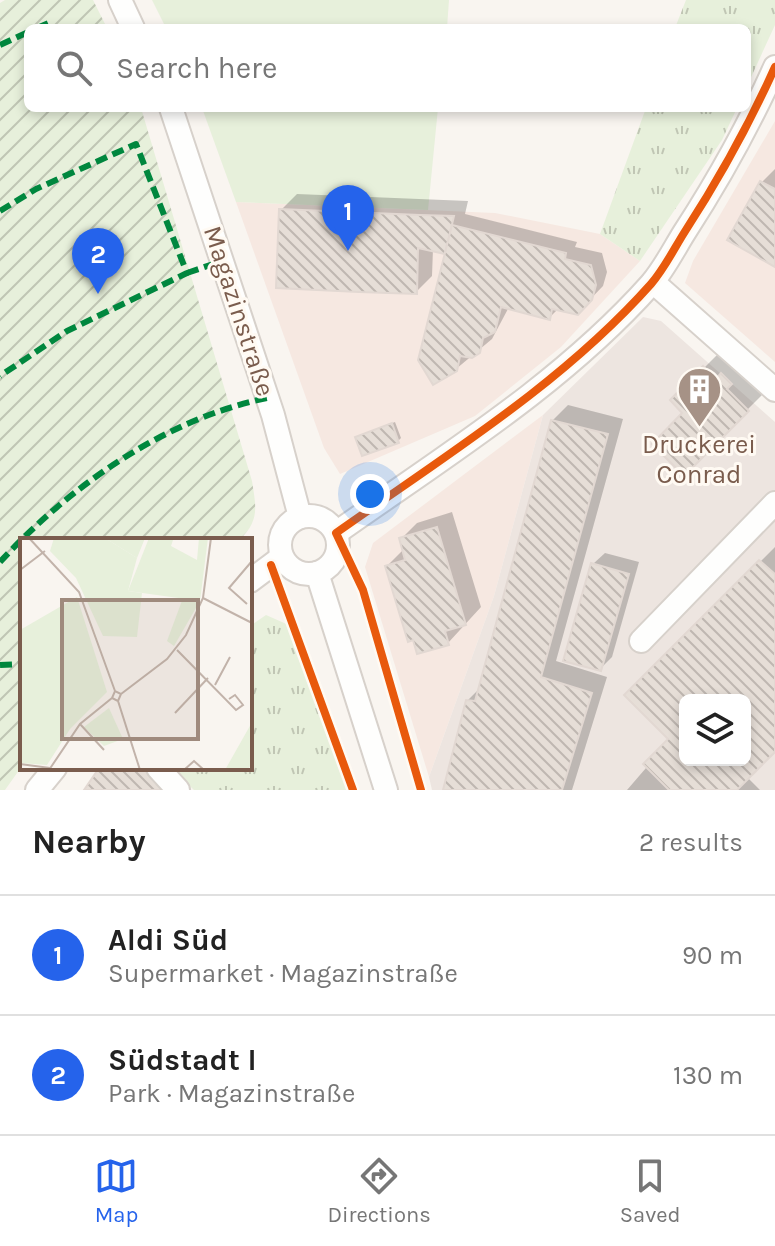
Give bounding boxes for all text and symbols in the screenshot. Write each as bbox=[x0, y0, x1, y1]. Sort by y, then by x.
search box bbox=[24, 24, 751, 112]
icon: search bbox=[52, 46, 96, 90]
text: Search here bbox=[116, 50, 277, 86]
pin: 1 bbox=[322, 185, 374, 251]
street label: Magazinstraße bbox=[197, 222, 281, 400]
pin: 2 bbox=[72, 228, 124, 294]
building icon: Druckerei Conrad bbox=[675, 365, 723, 428]
place label: Druckerei Conrad bbox=[642, 429, 756, 490]
your location bbox=[350, 474, 390, 514]
inset map bbox=[20, 538, 252, 770]
map controls bbox=[679, 694, 751, 766]
button: layers bbox=[679, 694, 751, 766]
text: Nearby bbox=[32, 822, 146, 862]
text: 2 results bbox=[639, 827, 743, 858]
text: Aldi Süd bbox=[108, 922, 228, 958]
text: 1 bbox=[53, 940, 63, 971]
text: 90 m bbox=[682, 940, 743, 971]
text: Supermarket · Magazinstraße bbox=[108, 958, 458, 989]
text: Südstadt I bbox=[108, 1042, 257, 1078]
text: 2 bbox=[50, 1060, 66, 1091]
text: 130 m bbox=[673, 1060, 743, 1091]
text: Park · Magazinstraße bbox=[108, 1078, 355, 1109]
tab: Map bbox=[94, 1154, 138, 1228]
tab: Directions bbox=[327, 1154, 431, 1228]
tab: Saved bbox=[620, 1154, 681, 1228]

